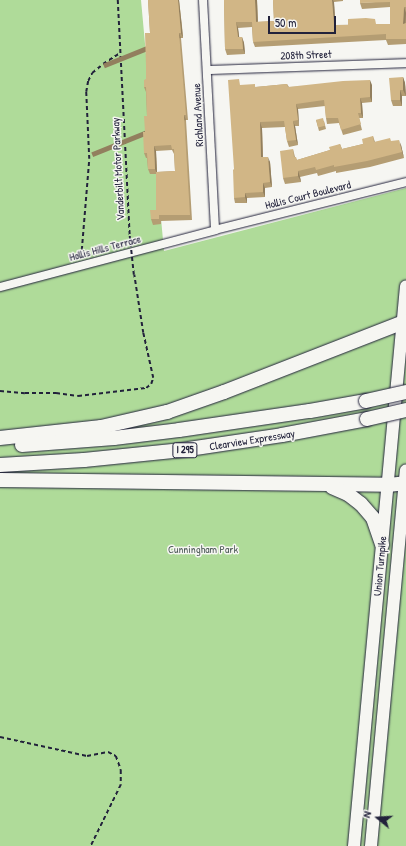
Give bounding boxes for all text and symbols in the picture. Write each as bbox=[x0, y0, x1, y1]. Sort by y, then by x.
scale bar bbox=[270, 8, 338, 34]
text: 50 m bbox=[275, 14, 296, 31]
street label: 208th Street bbox=[280, 48, 332, 62]
street label: Richland Avenue bbox=[190, 83, 206, 147]
street label: Vanderbilt Motor Parkway bbox=[109, 117, 127, 221]
street label: Hollis Court Boulevard bbox=[264, 178, 352, 212]
street label: Hollis Hills Terrace bbox=[68, 232, 142, 264]
street label: Clearview Expressway bbox=[208, 427, 296, 453]
road number: I 295 bbox=[172, 442, 198, 458]
street label: Union Turnpike bbox=[371, 535, 389, 597]
park label: Cunningham Park bbox=[168, 542, 238, 556]
north arrow bbox=[358, 798, 398, 838]
text: N bbox=[359, 809, 374, 819]

